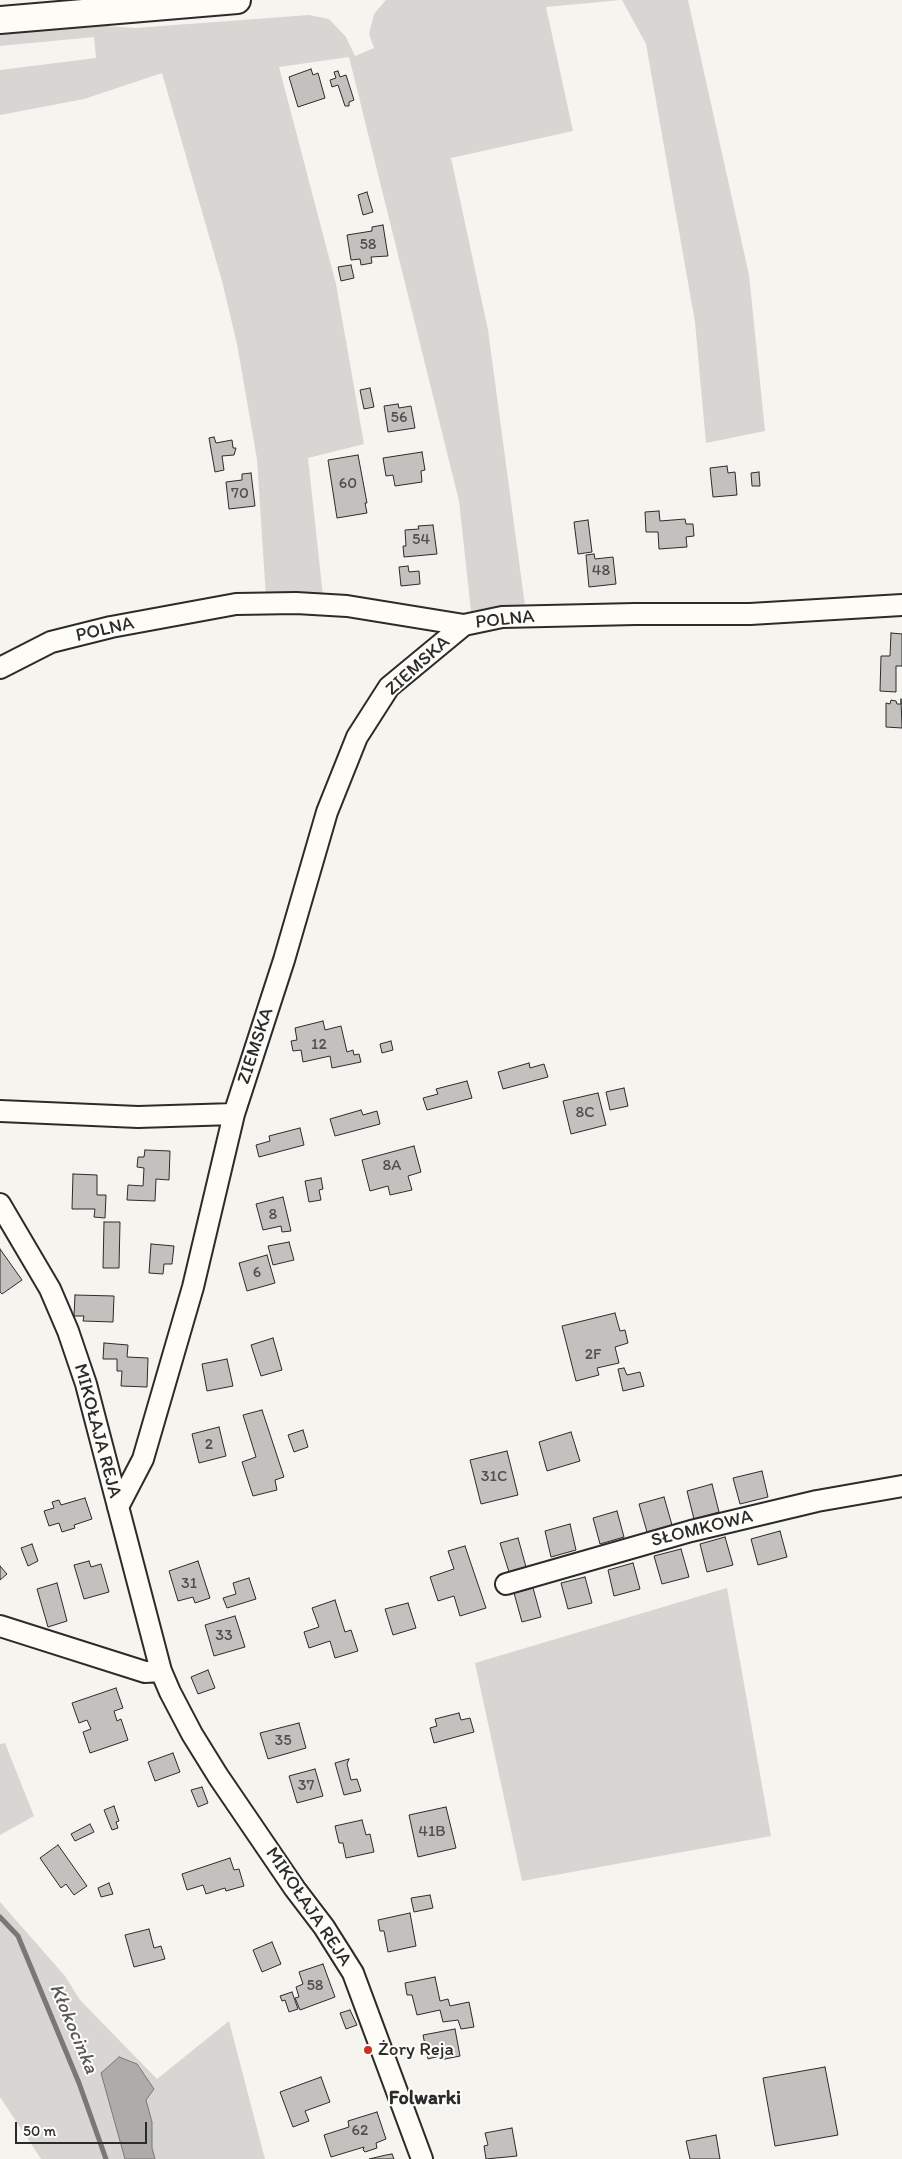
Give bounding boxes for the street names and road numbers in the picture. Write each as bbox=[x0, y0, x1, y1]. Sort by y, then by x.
street label: POLNA bbox=[474, 606, 536, 634]
street label: POLNA bbox=[74, 612, 136, 648]
street label: ZIEMSKA bbox=[381, 631, 455, 701]
street label: ZIEMSKA bbox=[233, 1005, 279, 1087]
street label: MIKOŁAJA REJA bbox=[68, 1361, 126, 1501]
street label: SŁOMKOWA bbox=[649, 1505, 755, 1553]
street label: MIKOŁAJA REJA bbox=[260, 1843, 356, 1971]

